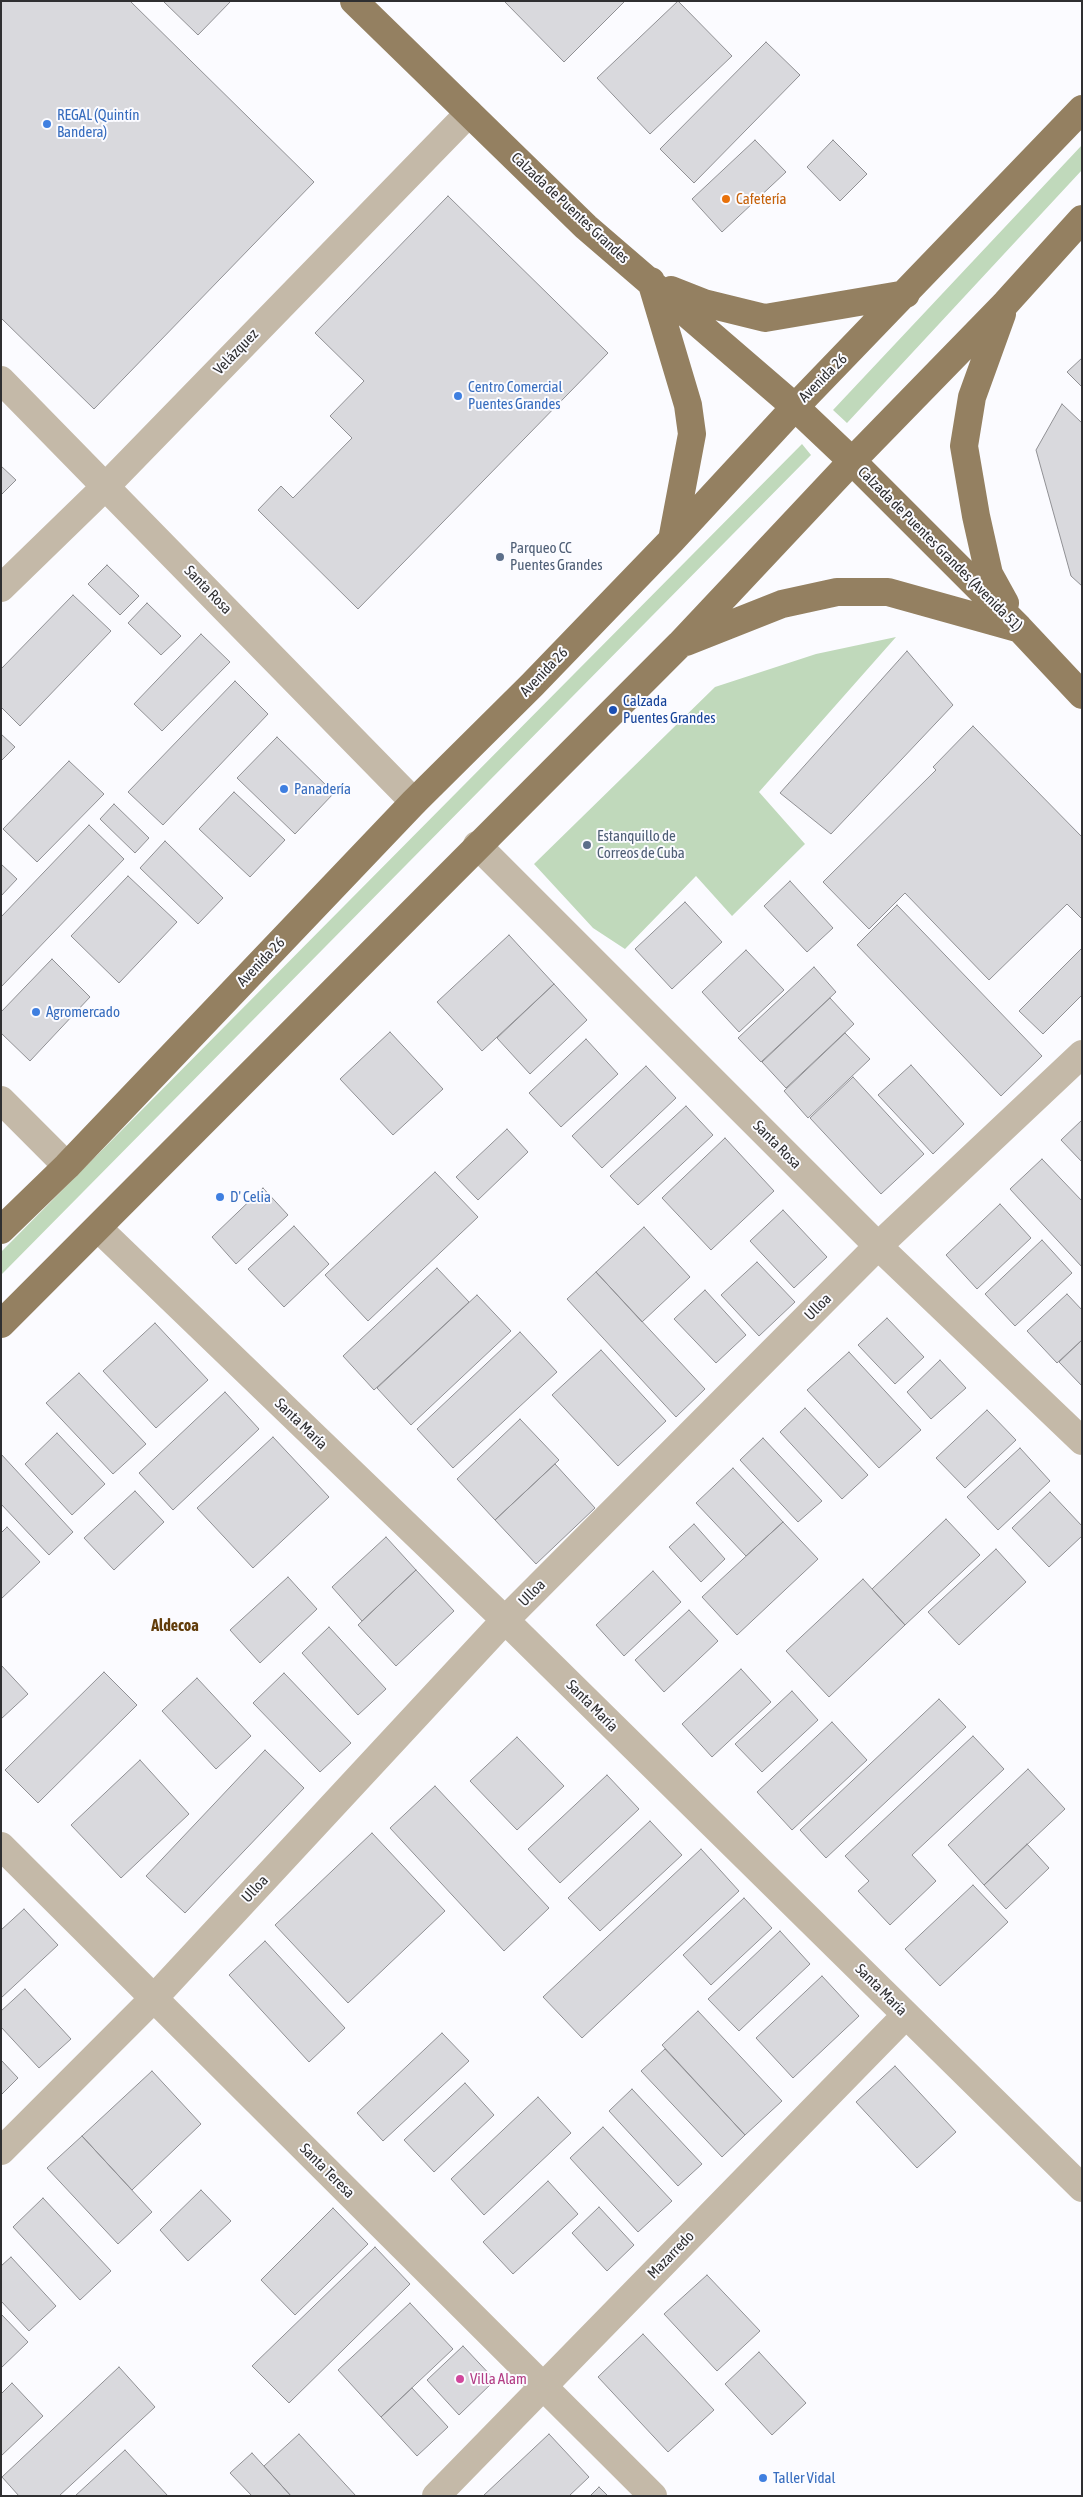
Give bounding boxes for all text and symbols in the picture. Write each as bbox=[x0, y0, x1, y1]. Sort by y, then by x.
place label: REGAL (Quintín Bandera) bbox=[57, 106, 139, 141]
marker: REGAL (Quintín Bandera) bbox=[41, 118, 53, 130]
street label: Calzada de Puentes Grandes bbox=[507, 149, 633, 267]
place label: Cafetería bbox=[736, 190, 787, 208]
marker: Cafetería bbox=[720, 193, 732, 205]
street label: Velázquez bbox=[210, 325, 262, 379]
street label: Avenida 26 bbox=[795, 350, 851, 406]
place label: Centro Comercial Puentes Grandes bbox=[468, 378, 562, 413]
marker: Centro Comercial Puentes Grandes bbox=[452, 390, 464, 402]
street label: Calzada de Puentes Grandes (Avenida 51) bbox=[854, 463, 1026, 635]
place label: Parqueo CC Puentes Grandes bbox=[510, 539, 603, 574]
marker: Parqueo CC Puentes Grandes bbox=[494, 551, 506, 563]
street label: Santa Rosa bbox=[180, 562, 236, 618]
street label: Avenida 26 bbox=[516, 644, 572, 700]
place label: Calzada Puentes Grandes bbox=[623, 692, 716, 727]
marker: Calzada Puentes Grandes bbox=[607, 704, 619, 716]
place label: Panadería bbox=[294, 780, 351, 798]
marker: Panadería bbox=[278, 783, 290, 795]
place label: Estanquillo de Correos de Cuba bbox=[597, 827, 685, 862]
marker: Estanquillo de Correos de Cuba bbox=[581, 839, 593, 851]
street label: Avenida 26 bbox=[233, 934, 289, 990]
place label: Agromercado bbox=[46, 1003, 120, 1021]
marker: Agromercado bbox=[30, 1006, 42, 1018]
street label: Santa Rosa bbox=[749, 1117, 805, 1173]
place label: D' Celia bbox=[230, 1188, 271, 1206]
marker: D' Celia bbox=[214, 1191, 226, 1203]
street label: Ulloa bbox=[801, 1290, 835, 1324]
street label: Santa María bbox=[271, 1395, 331, 1453]
street label: Ulloa bbox=[515, 1576, 549, 1610]
district label: Aldecoa bbox=[151, 1616, 199, 1636]
street label: Santa María bbox=[562, 1676, 622, 1736]
street label: Ulloa bbox=[238, 1872, 272, 1906]
street label: Santa María bbox=[851, 1960, 911, 2020]
street label: Santa Teresa bbox=[296, 2140, 358, 2202]
street label: Mazarredo bbox=[644, 2227, 698, 2283]
place label: Villa Alam bbox=[470, 2370, 527, 2388]
marker: Villa Alam bbox=[454, 2373, 466, 2385]
place label: Taller Vidal bbox=[773, 2469, 835, 2487]
marker: Taller Vidal bbox=[757, 2472, 769, 2484]

